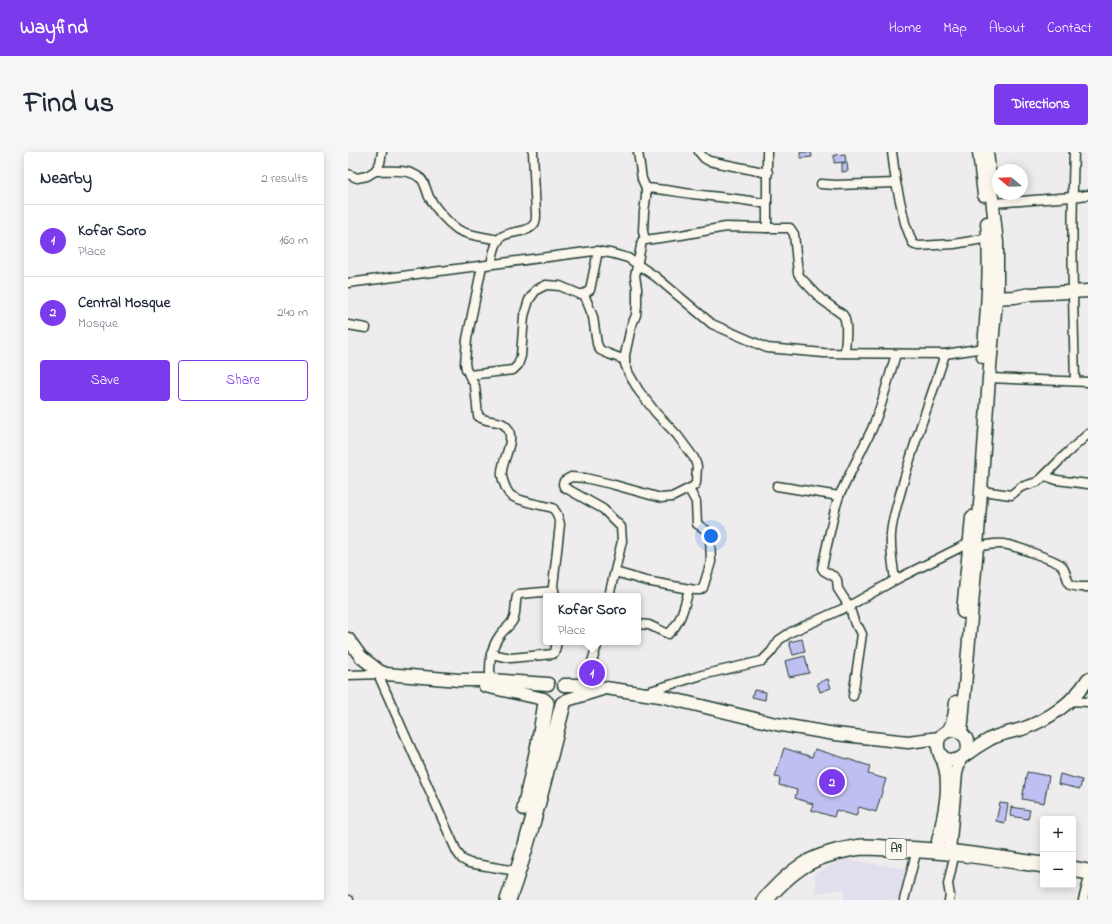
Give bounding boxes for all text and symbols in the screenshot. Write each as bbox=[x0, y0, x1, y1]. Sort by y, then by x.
text: Wayfind bbox=[20, 15, 88, 42]
text: Home bbox=[889, 18, 921, 39]
text: Map bbox=[943, 18, 967, 39]
text: About bbox=[989, 18, 1025, 39]
text: Contact bbox=[1047, 18, 1092, 39]
text: Find us bbox=[24, 84, 114, 125]
button: Directions bbox=[994, 84, 1088, 125]
north arrow bbox=[992, 164, 1028, 200]
text: Nearby bbox=[40, 166, 92, 191]
text: 2 results bbox=[261, 169, 308, 188]
text: Kofar Soro bbox=[78, 220, 146, 242]
text: 1 bbox=[51, 231, 55, 250]
text: 160 m bbox=[279, 231, 308, 250]
text: Place bbox=[78, 242, 106, 261]
text: Central Mosque bbox=[78, 292, 170, 314]
text: 2 bbox=[50, 303, 56, 322]
text: 240 m bbox=[277, 303, 308, 322]
text: Mosque bbox=[78, 314, 118, 333]
button: Save bbox=[40, 360, 170, 401]
button: Share bbox=[178, 360, 308, 401]
your location bbox=[701, 526, 721, 546]
popup bbox=[543, 593, 641, 645]
text: Kofar Soro bbox=[558, 599, 626, 621]
text: Place bbox=[558, 621, 585, 640]
pin: 1 bbox=[579, 658, 605, 688]
pin: 2 bbox=[819, 767, 845, 797]
map controls bbox=[1040, 816, 1076, 888]
button: + bbox=[1040, 816, 1076, 852]
road number: A9 bbox=[886, 839, 906, 859]
button: − bbox=[1040, 852, 1076, 888]

